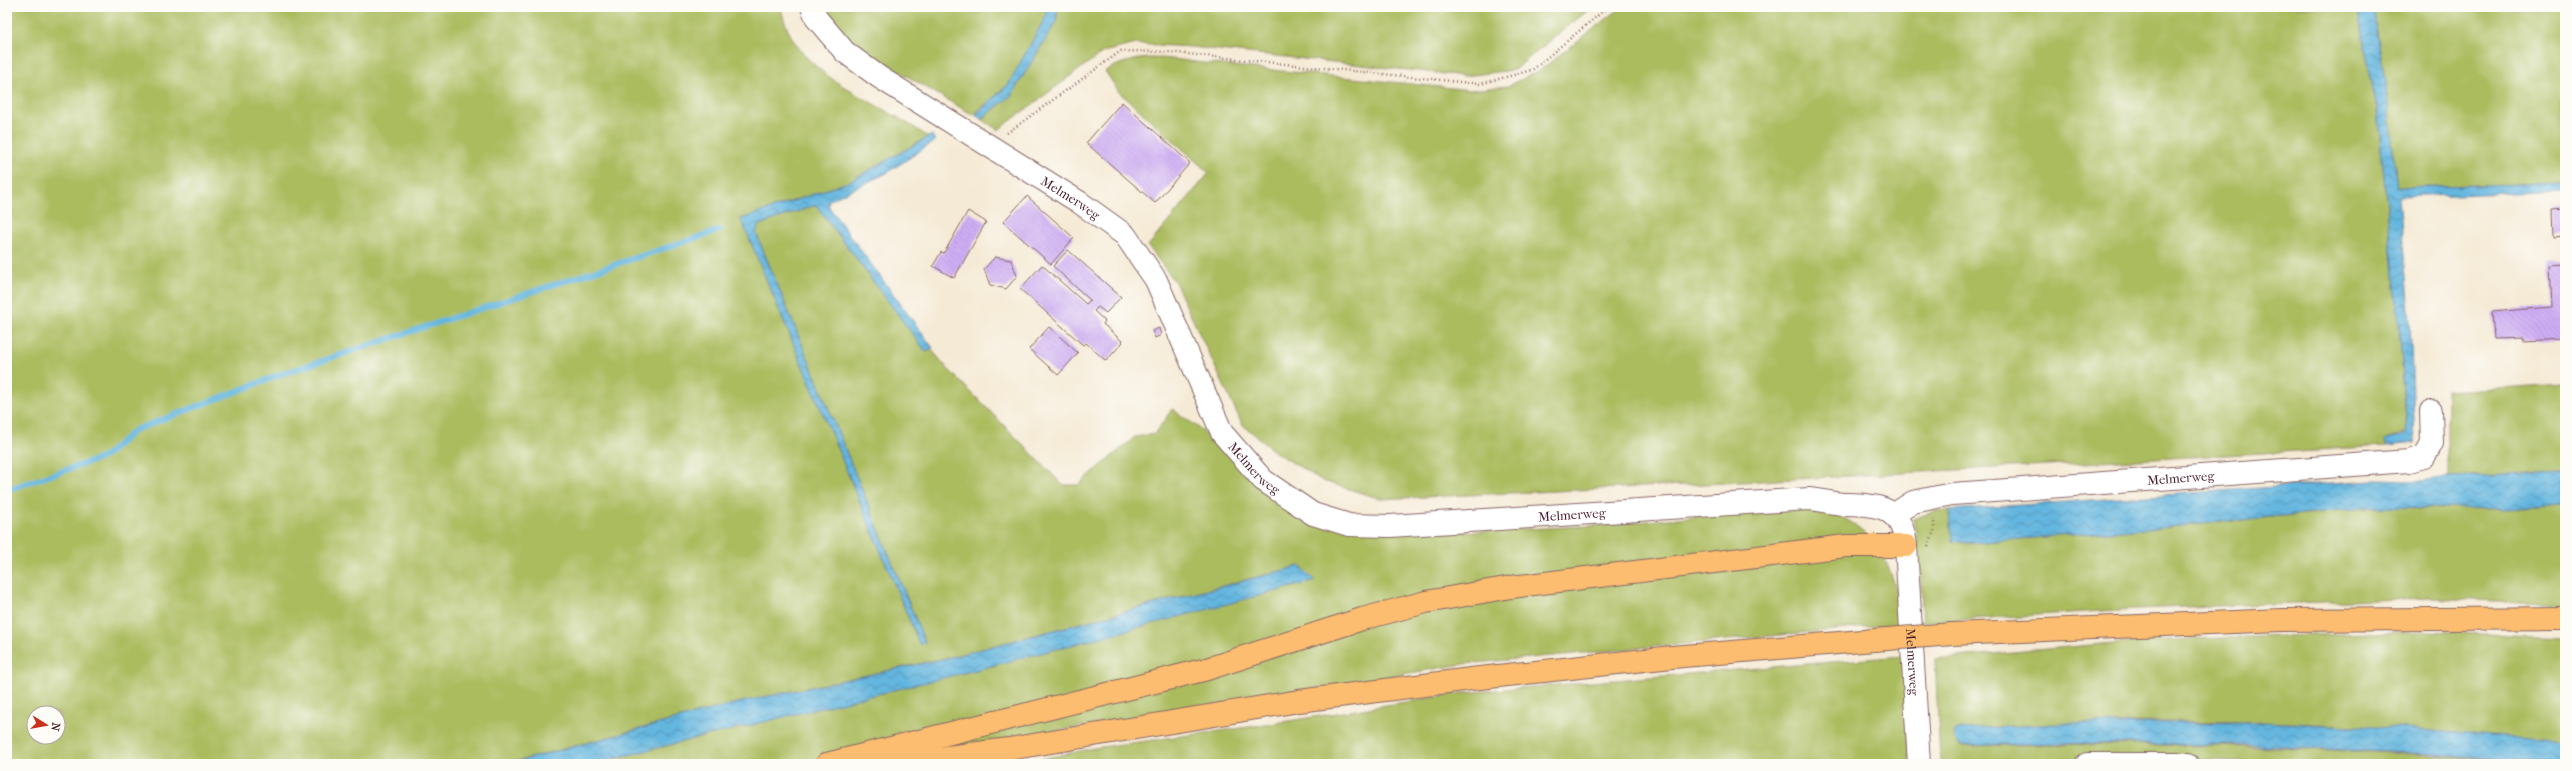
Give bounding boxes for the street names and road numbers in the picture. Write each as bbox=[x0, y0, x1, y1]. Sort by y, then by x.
street label: Melmerweg bbox=[1038, 173, 1104, 223]
street label: Melmerweg bbox=[1225, 439, 1284, 498]
street label: Melmerweg bbox=[2147, 468, 2216, 488]
street label: Melmerweg bbox=[1538, 505, 1607, 524]
street label: Melmerweg bbox=[1903, 628, 1922, 697]

